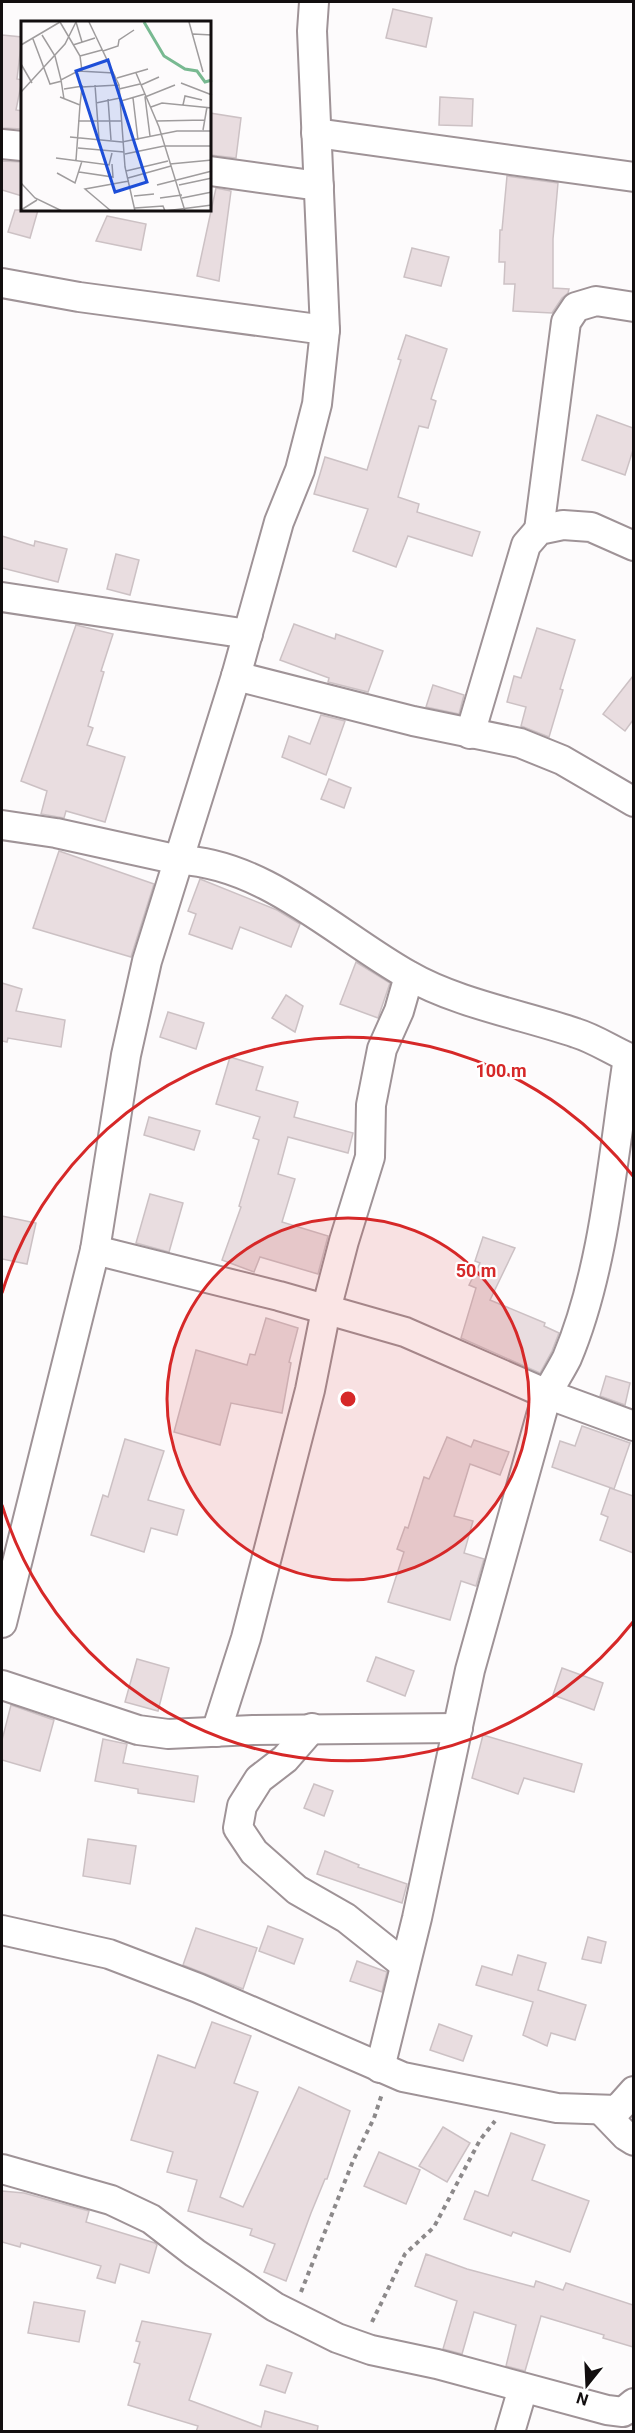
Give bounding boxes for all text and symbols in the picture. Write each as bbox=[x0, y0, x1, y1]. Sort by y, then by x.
inset map bbox=[21, 21, 212, 212]
text: 100 m bbox=[475, 1060, 527, 1081]
text: 50 m bbox=[456, 1260, 496, 1281]
centre of rings bbox=[338, 1389, 358, 1409]
north arrow bbox=[557, 2355, 617, 2415]
text: N bbox=[574, 2388, 591, 2410]

